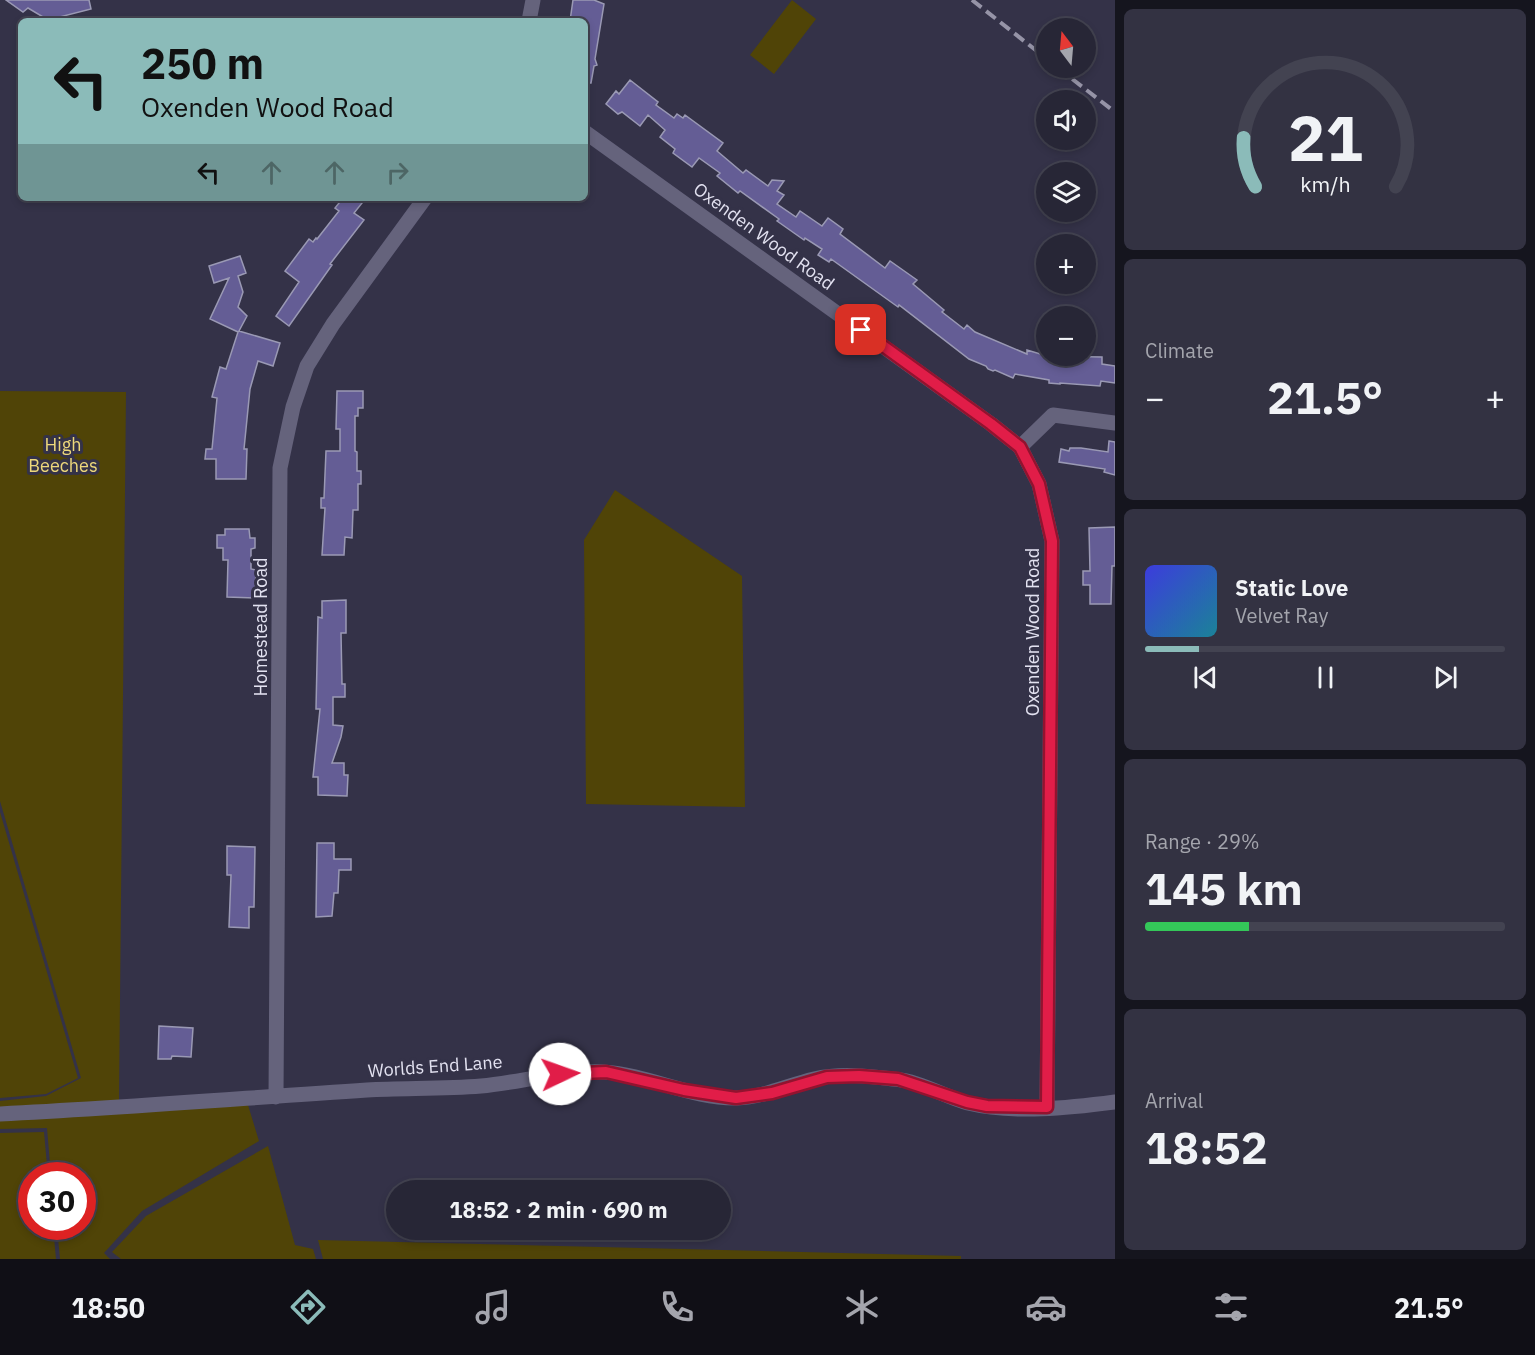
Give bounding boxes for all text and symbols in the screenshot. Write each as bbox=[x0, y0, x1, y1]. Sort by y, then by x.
north arrow bbox=[1036, 18, 1096, 78]
map controls bbox=[1036, 18, 1096, 366]
text: 250 m bbox=[141, 36, 264, 91]
icon: left bbox=[42, 42, 120, 120]
text: Oxenden Wood Road bbox=[141, 89, 394, 124]
button: sound bbox=[1036, 90, 1096, 150]
text: 21 bbox=[1288, 97, 1362, 178]
icon: left bbox=[192, 156, 225, 189]
icon: ahead bbox=[255, 156, 288, 189]
icon: ahead bbox=[318, 156, 351, 189]
icon: right bbox=[381, 156, 414, 189]
button: layers bbox=[1036, 162, 1096, 222]
text: km/h bbox=[1300, 170, 1350, 198]
street label: Oxenden Wood Road bbox=[689, 177, 839, 295]
button: + bbox=[1036, 234, 1096, 294]
pin bbox=[835, 304, 886, 355]
button: − bbox=[1036, 306, 1096, 366]
icon: arrive bbox=[844, 313, 877, 346]
text: Climate bbox=[1145, 337, 1214, 364]
text: 21.5° bbox=[1267, 368, 1383, 426]
text: − bbox=[1145, 376, 1165, 419]
text: + bbox=[1485, 376, 1505, 419]
park label: High Beeches bbox=[28, 433, 98, 477]
street label: Oxenden Wood Road bbox=[1021, 548, 1044, 716]
street label: Homestead Road bbox=[249, 558, 272, 696]
text: Static Love bbox=[1235, 573, 1348, 602]
text: Velvet Ray bbox=[1235, 602, 1328, 629]
icon: previous bbox=[1189, 661, 1222, 694]
icon: pause bbox=[1309, 661, 1342, 694]
icon: next bbox=[1429, 661, 1462, 694]
text: Range · 29% bbox=[1145, 828, 1260, 855]
text: 145 km bbox=[1145, 859, 1303, 917]
position arrow bbox=[528, 1042, 592, 1106]
street label: Worlds End Lane bbox=[367, 1050, 503, 1082]
text: Arrival bbox=[1145, 1087, 1203, 1114]
text: 18:52 bbox=[1145, 1118, 1268, 1176]
speed limit sign: 30 bbox=[18, 1162, 96, 1240]
text: 18:52 · 2 min · 690 m bbox=[449, 1195, 668, 1224]
icon: directions bbox=[287, 1286, 329, 1328]
icon: music bbox=[472, 1286, 514, 1328]
icon: phone bbox=[656, 1286, 698, 1328]
icon: climate bbox=[841, 1286, 883, 1328]
icon: car bbox=[1025, 1286, 1067, 1328]
icon: filters bbox=[1210, 1286, 1252, 1328]
text: 18:50 bbox=[71, 1290, 145, 1325]
text: 21.5° bbox=[1394, 1290, 1464, 1325]

